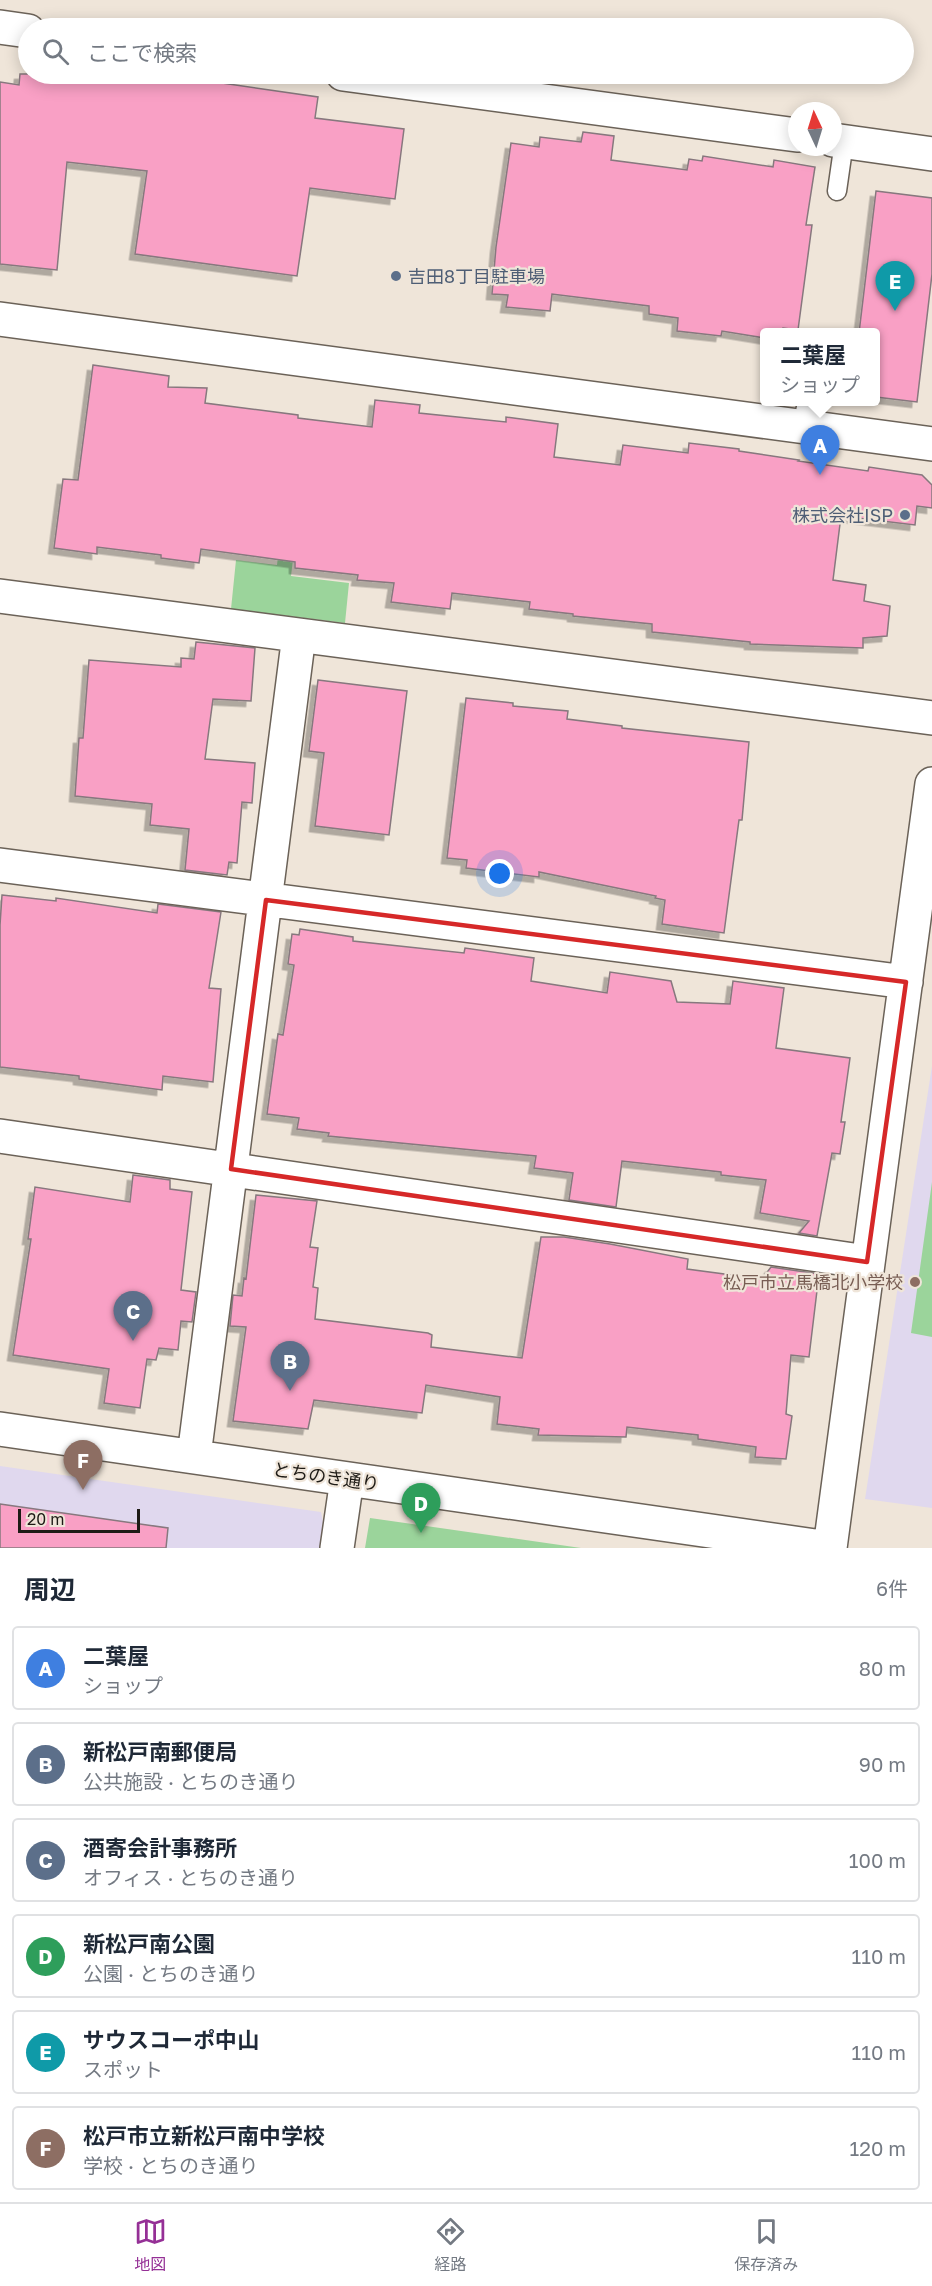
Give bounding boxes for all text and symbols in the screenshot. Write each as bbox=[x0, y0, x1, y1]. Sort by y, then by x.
search box bbox=[18, 18, 914, 84]
icon: search bbox=[39, 35, 72, 68]
text: ここで検索 bbox=[87, 39, 197, 66]
north arrow bbox=[788, 102, 842, 156]
pin: E bbox=[876, 262, 914, 311]
place label: 吉田8丁目駐車場 bbox=[408, 265, 545, 287]
marker: 吉田8丁目駐車場 bbox=[389, 269, 403, 283]
popup bbox=[760, 328, 880, 406]
text: 二葉屋 bbox=[780, 341, 846, 368]
text: ショップ bbox=[780, 372, 860, 396]
pin: A bbox=[800, 426, 840, 475]
place label: 株式会社ISP bbox=[792, 504, 893, 526]
marker: 株式会社ISP bbox=[898, 508, 912, 522]
your location bbox=[485, 859, 514, 888]
place label: 松戸市立馬橋北小学校 bbox=[723, 1271, 903, 1293]
marker: 松戸市立馬橋北小学校 bbox=[908, 1275, 922, 1289]
pin: C bbox=[114, 1292, 152, 1341]
pin: B bbox=[270, 1342, 310, 1391]
pin: F bbox=[64, 1440, 103, 1490]
street label: とちのき通り bbox=[271, 1458, 381, 1494]
pin: D bbox=[402, 1484, 440, 1533]
scale bar bbox=[18, 1506, 140, 1534]
text: 20 m bbox=[27, 1509, 64, 1529]
text: 周辺 bbox=[24, 1574, 76, 1605]
text: 6件 bbox=[876, 1576, 908, 1600]
text: 二葉屋 bbox=[83, 1642, 149, 1669]
text: A bbox=[38, 1656, 53, 1680]
text: 80 m bbox=[859, 1656, 906, 1680]
text: ショップ bbox=[83, 1673, 163, 1697]
text: 新松戸南郵便局 bbox=[83, 1738, 237, 1765]
text: B bbox=[38, 1752, 53, 1776]
text: 90 m bbox=[859, 1752, 906, 1776]
text: 公共施設 · とちのき通り bbox=[83, 1769, 298, 1793]
text: 酒寄会計事務所 bbox=[83, 1834, 237, 1861]
text: C bbox=[38, 1848, 53, 1872]
text: 100 m bbox=[849, 1848, 906, 1872]
text: オフィス · とちのき通り bbox=[83, 1865, 298, 1889]
text: 新松戸南公園 bbox=[83, 1930, 215, 1957]
text: D bbox=[38, 1944, 53, 1968]
text: 110 m bbox=[852, 1944, 906, 1968]
text: 公園 · とちのき通り bbox=[83, 1961, 258, 1985]
text: サウスコーポ中山 bbox=[83, 2026, 259, 2053]
text: E bbox=[39, 2040, 52, 2064]
text: 110 m bbox=[852, 2040, 906, 2064]
text: スポット bbox=[83, 2057, 163, 2081]
text: 松戸市立新松戸南中学校 bbox=[83, 2122, 325, 2149]
text: F bbox=[40, 2136, 51, 2160]
text: 120 m bbox=[850, 2136, 906, 2160]
text: 学校 · とちのき通り bbox=[83, 2153, 258, 2177]
tab: 地図 bbox=[134, 2215, 167, 2275]
tab: 経路 bbox=[434, 2215, 467, 2275]
tab: 保存済み bbox=[734, 2215, 798, 2275]

